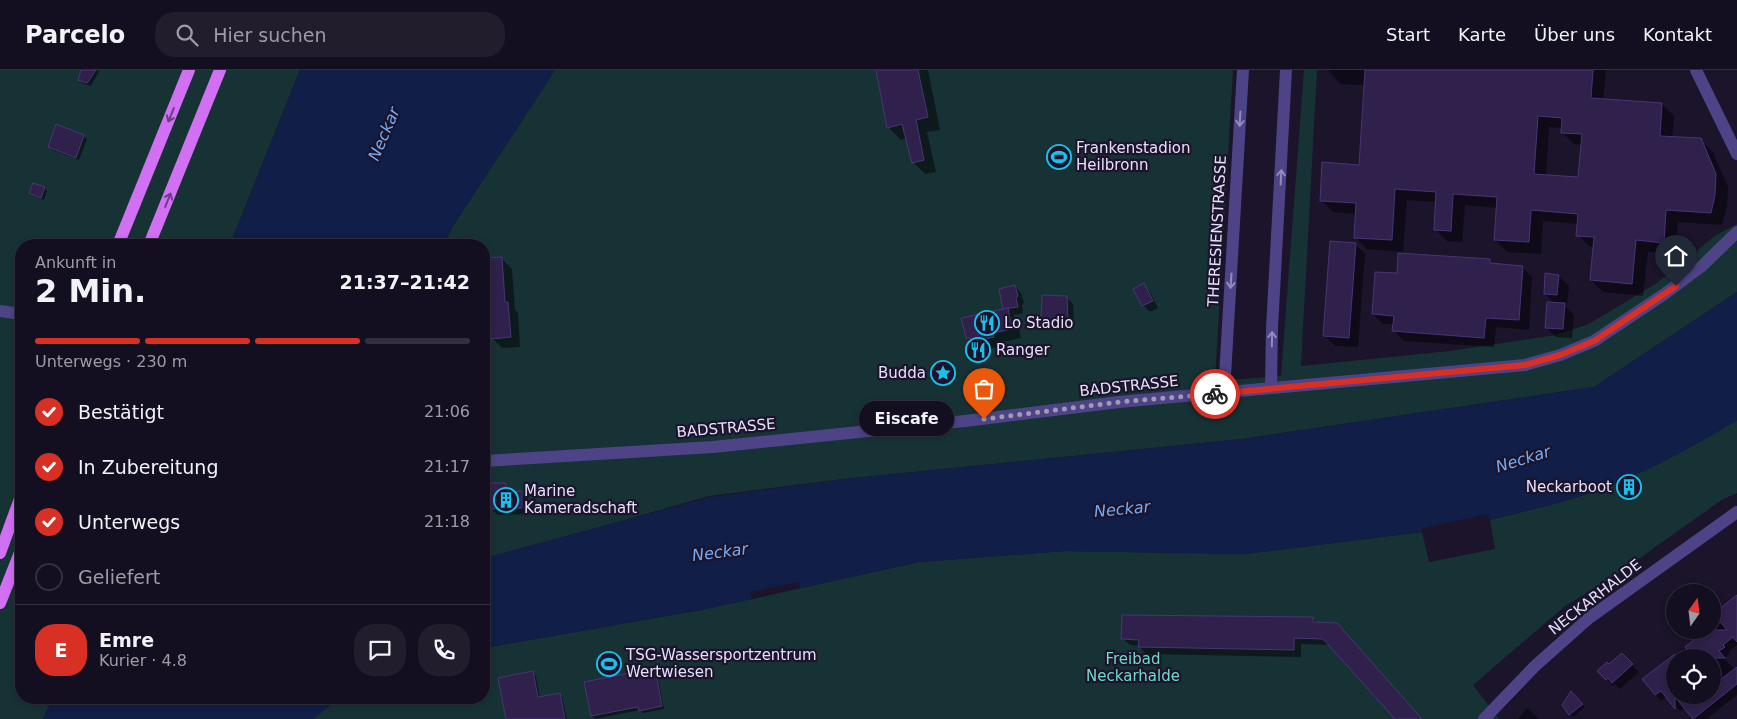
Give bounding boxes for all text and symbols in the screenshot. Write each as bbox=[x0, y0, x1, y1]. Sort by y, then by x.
search box bbox=[155, 12, 505, 57]
text: Parcelo bbox=[25, 21, 125, 49]
icon: search bbox=[173, 21, 201, 49]
text: Hier suchen bbox=[213, 24, 326, 46]
text: Start bbox=[1386, 24, 1430, 45]
text: Karte bbox=[1458, 24, 1506, 45]
text: Über uns bbox=[1534, 24, 1615, 45]
text: Kontakt bbox=[1643, 24, 1712, 45]
water label: Neckar bbox=[364, 103, 404, 164]
one-way arrow bbox=[165, 107, 175, 122]
one-way arrow bbox=[1236, 110, 1245, 126]
place label: Frankenstadion Heilbronn bbox=[1076, 139, 1191, 174]
sports icon: Frankenstadion Heilbronn bbox=[1046, 144, 1072, 170]
street label: THERESIENSTRASSE bbox=[1204, 155, 1230, 308]
one-way arrow bbox=[1276, 169, 1285, 185]
one-way arrow bbox=[163, 193, 173, 208]
pin bbox=[1655, 235, 1697, 286]
icon: home bbox=[1662, 242, 1690, 270]
text: Ankunft in bbox=[35, 253, 116, 272]
text: 21:37–21:42 bbox=[340, 271, 470, 293]
text: 2 Min. bbox=[35, 272, 146, 310]
one-way arrow bbox=[1226, 273, 1235, 289]
restaurant icon: Lo Stadio bbox=[974, 310, 1000, 336]
place label: Lo Stadio bbox=[1004, 314, 1074, 332]
one-way arrow bbox=[1267, 332, 1277, 348]
restaurant icon: Ranger bbox=[965, 337, 991, 363]
place label: Ranger bbox=[996, 341, 1051, 359]
text: Unterwegs · 230 m bbox=[35, 352, 187, 371]
place icon: Budda bbox=[930, 360, 956, 386]
place label: Budda bbox=[878, 364, 926, 382]
pin bbox=[963, 368, 1005, 419]
courier bbox=[1190, 369, 1240, 419]
street label: BADSTRASSE bbox=[1079, 372, 1179, 400]
icon: bag bbox=[970, 375, 998, 403]
icon: bike bbox=[1201, 380, 1229, 408]
icon: check bbox=[35, 398, 63, 426]
text: Bestätigt bbox=[78, 401, 164, 423]
text: 21:06 bbox=[424, 402, 470, 421]
callout: Eiscafe bbox=[859, 402, 954, 436]
text: Eiscafe bbox=[874, 409, 939, 428]
street label: BADSTRASSE bbox=[676, 415, 776, 441]
water label: Neckar bbox=[1493, 441, 1554, 476]
icon: check bbox=[35, 453, 63, 481]
text: In Zubereitung bbox=[78, 456, 218, 478]
text: 21:17 bbox=[424, 457, 470, 476]
building icon: Neckarboot bbox=[1616, 474, 1642, 500]
place label: Neckarboot bbox=[1526, 478, 1612, 496]
place label: Marine Kameradschaft bbox=[524, 482, 637, 517]
building icon: Marine Kameradschaft bbox=[493, 487, 519, 513]
water label: Neckar bbox=[1093, 497, 1152, 521]
icon: check bbox=[35, 508, 63, 536]
text: Unterwegs bbox=[78, 511, 180, 533]
text: 21:18 bbox=[424, 512, 470, 531]
water label: Neckar bbox=[691, 539, 750, 565]
street label: NECKARHALDE bbox=[1545, 555, 1645, 639]
text: Geliefert bbox=[78, 566, 160, 588]
north arrow bbox=[1666, 584, 1721, 639]
map controls bbox=[1666, 584, 1721, 704]
button: chat bbox=[354, 624, 406, 676]
button: phone bbox=[418, 624, 470, 676]
text: Emre bbox=[99, 629, 154, 651]
text: E bbox=[55, 639, 67, 661]
place label: TSG-Wassersportzentrum Wertwiesen bbox=[625, 646, 817, 681]
button: locate bbox=[1666, 649, 1721, 704]
park label: Freibad Neckarhalde bbox=[1086, 650, 1180, 685]
text: Kurier · 4.8 bbox=[99, 651, 187, 670]
sports icon: TSG-Wassersportzentrum Wertwiesen bbox=[596, 651, 622, 677]

